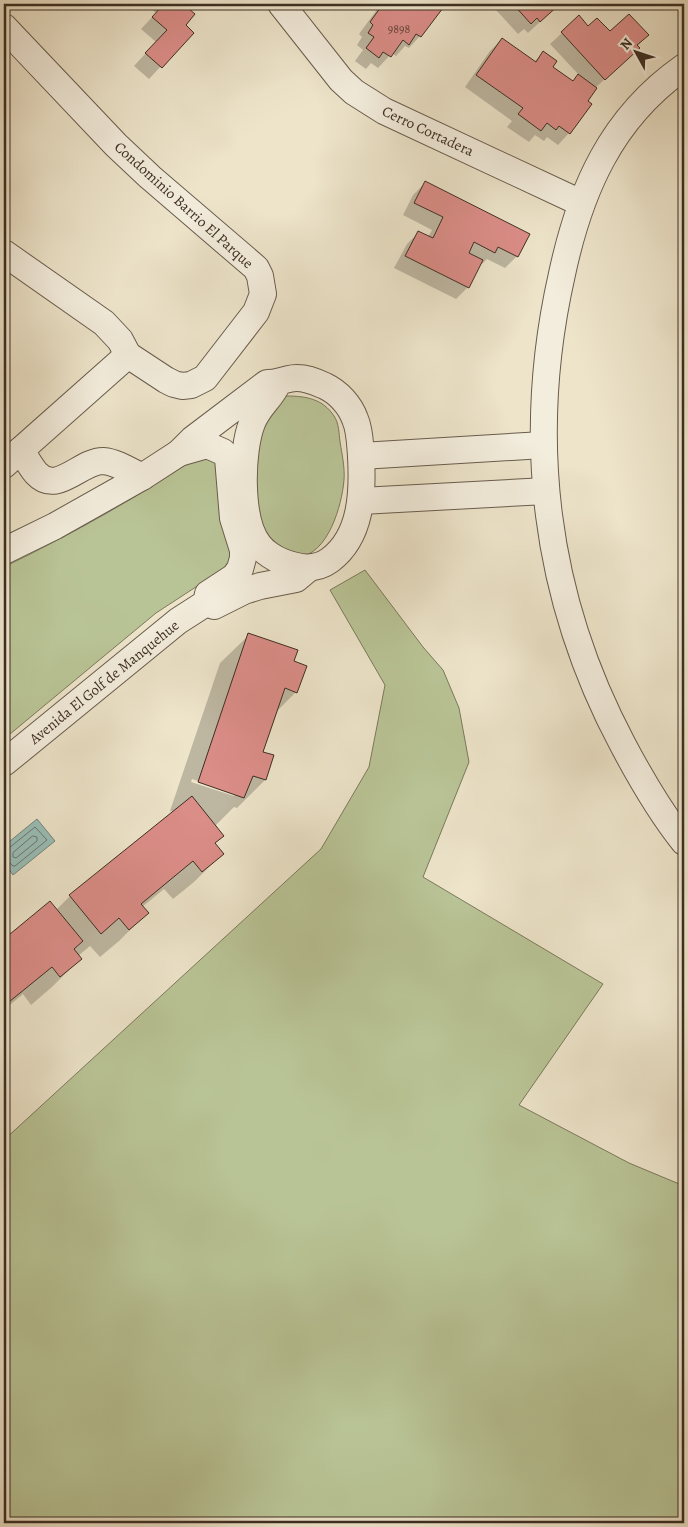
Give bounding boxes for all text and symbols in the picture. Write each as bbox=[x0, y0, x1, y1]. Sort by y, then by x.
house number: 9898 bbox=[388, 21, 410, 37]
north arrow bbox=[610, 28, 660, 78]
text: N bbox=[616, 34, 637, 54]
street label: Cerro Cortadera bbox=[379, 101, 477, 161]
street label: Condominio Barrio El Parque bbox=[110, 137, 258, 273]
street label: Avenida El Golf de Manquehue bbox=[24, 615, 183, 749]

